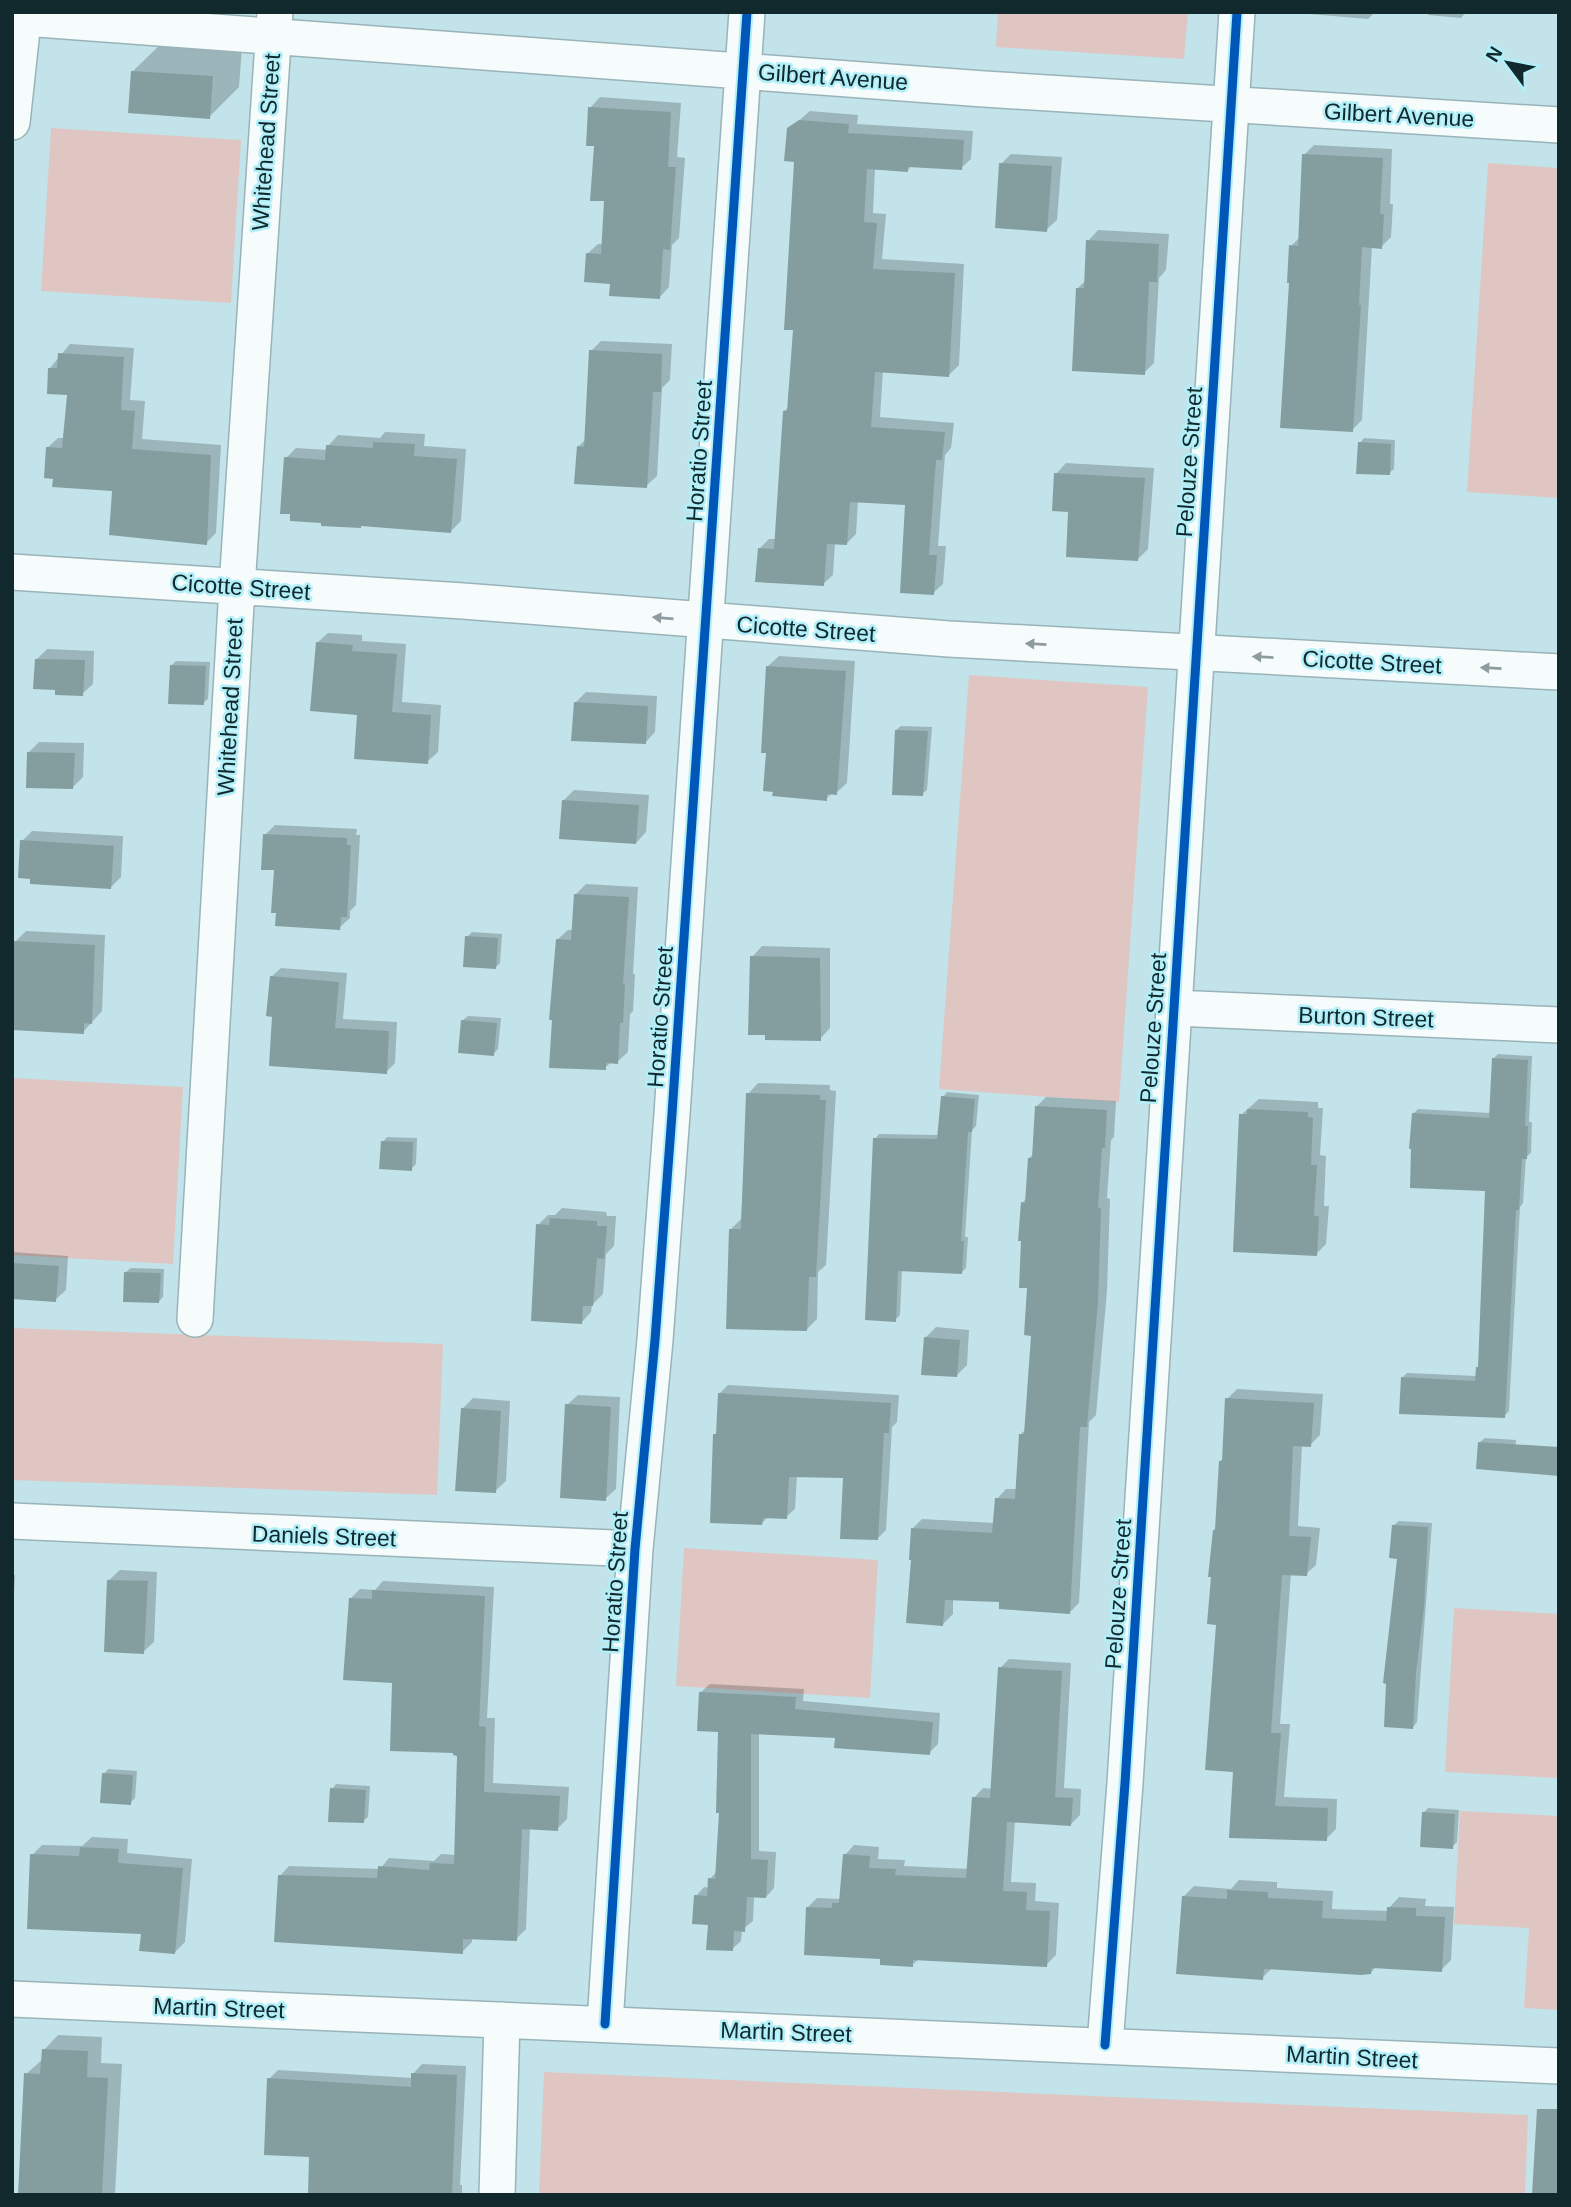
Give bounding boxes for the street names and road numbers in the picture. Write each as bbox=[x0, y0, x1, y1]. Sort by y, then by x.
street label: Whitehead Street bbox=[247, 52, 285, 232]
street label: Gilbert Avenue bbox=[757, 59, 909, 95]
street label: Gilbert Avenue bbox=[1323, 98, 1475, 132]
street label: Horatio Street bbox=[681, 379, 717, 523]
street label: Pelouze Street bbox=[1171, 385, 1207, 538]
street label: Cicotte Street bbox=[171, 569, 312, 605]
street label: Cicotte Street bbox=[736, 611, 877, 647]
street label: Whitehead Street bbox=[212, 617, 248, 796]
street label: Cicotte Street bbox=[1302, 645, 1443, 679]
street label: Horatio Street bbox=[642, 945, 678, 1089]
street label: Pelouze Street bbox=[1135, 951, 1171, 1104]
street label: Burton Street bbox=[1298, 1002, 1435, 1032]
street label: Horatio Street bbox=[597, 1510, 633, 1654]
street label: Pelouze Street bbox=[1100, 1517, 1136, 1670]
street label: Daniels Street bbox=[251, 1520, 397, 1552]
street label: Martin Street bbox=[153, 1993, 286, 2023]
street label: Martin Street bbox=[720, 2017, 853, 2047]
street label: Martin Street bbox=[1286, 2041, 1419, 2073]

